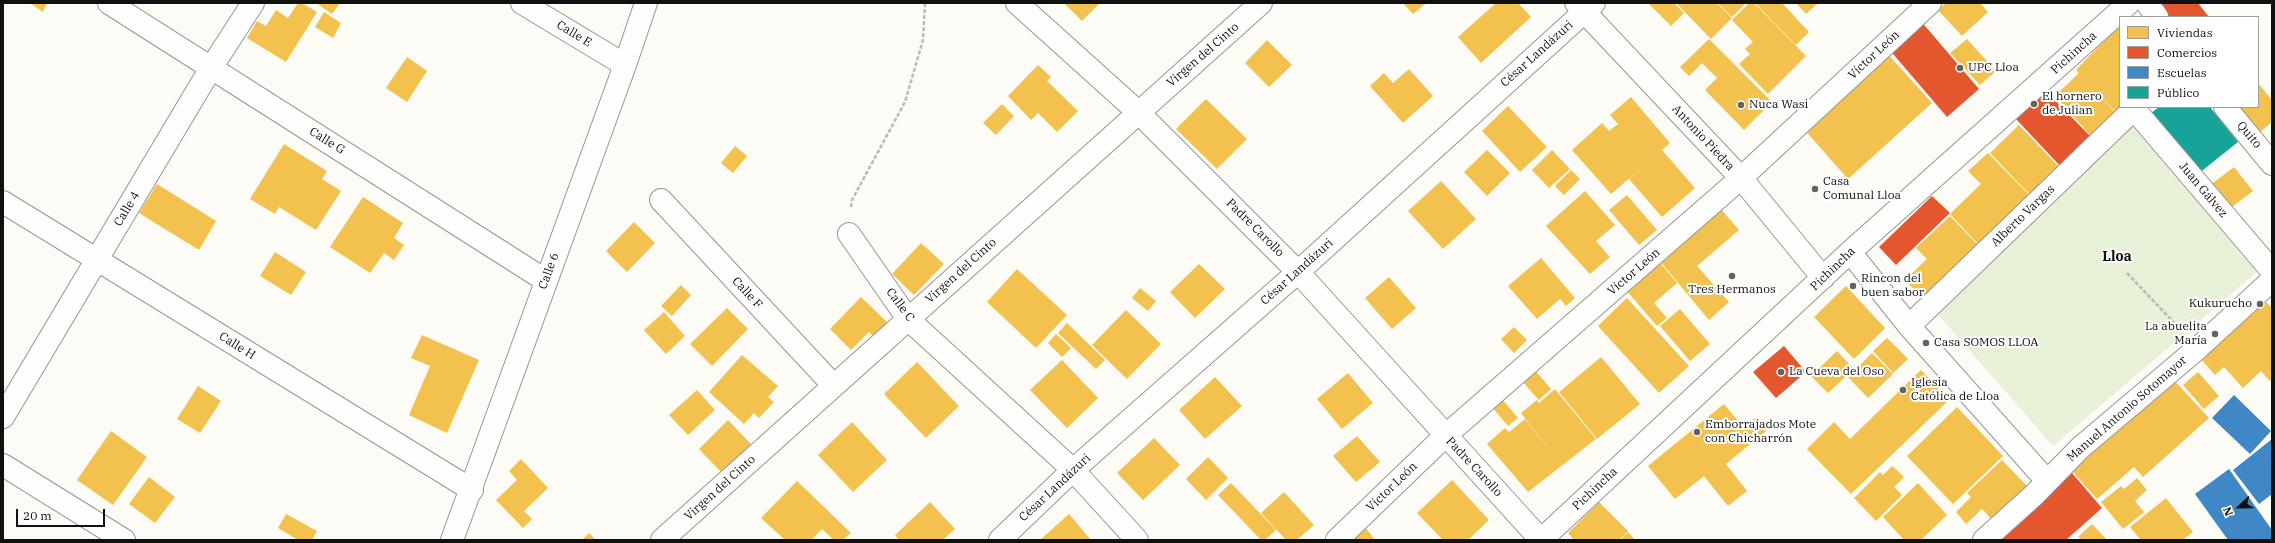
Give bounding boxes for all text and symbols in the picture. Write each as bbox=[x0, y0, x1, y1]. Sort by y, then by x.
legend bbox=[2119, 16, 2259, 108]
street label: Calle E bbox=[554, 18, 594, 50]
street label: César Landázuri bbox=[1498, 18, 1576, 90]
street label: Virgen del Cinto bbox=[1164, 20, 1242, 90]
text: Viviendas bbox=[2157, 25, 2213, 40]
street label: Víctor León bbox=[1845, 28, 1903, 82]
street label: Pichincha bbox=[2048, 29, 2100, 77]
text: Comercios bbox=[2157, 45, 2217, 60]
place label: UPC Lloa bbox=[1968, 61, 2019, 75]
marker: UPC Lloa bbox=[1955, 63, 1965, 73]
text: Escuelas bbox=[2157, 65, 2207, 80]
text: Público bbox=[2157, 85, 2199, 100]
place label: El hornero de Julian bbox=[2042, 90, 2102, 118]
place label: Nuca Wasi bbox=[1749, 98, 1808, 112]
marker: El hornero de Julian bbox=[2029, 99, 2039, 109]
marker: Nuca Wasi bbox=[1736, 100, 1746, 110]
street label: Antonio Piedra bbox=[1669, 102, 1737, 174]
street label: Quito bbox=[2234, 119, 2264, 151]
street label: Calle G bbox=[307, 124, 347, 158]
street label: Juan Gálvez bbox=[2176, 160, 2230, 220]
place label: Casa Comunal Lloa bbox=[1823, 175, 1901, 203]
street label: Alberto Vargas bbox=[1988, 182, 2058, 250]
marker: Casa Comunal Lloa bbox=[1810, 184, 1820, 194]
street label: Calle 4 bbox=[111, 189, 143, 229]
street label: Padre Carollo bbox=[1223, 196, 1287, 260]
street label: Virgen del Cinto bbox=[923, 235, 999, 307]
street label: César Landázuri bbox=[1258, 236, 1336, 308]
street label: Pichincha bbox=[1808, 244, 1858, 294]
street label: Víctor León bbox=[1605, 245, 1663, 299]
district label: Lloa bbox=[2102, 249, 2132, 265]
street label: Calle 6 bbox=[536, 251, 562, 291]
marker: Tres Hermanos bbox=[1727, 271, 1737, 281]
place label: Rincon del buen sabor bbox=[1861, 272, 1924, 300]
street label: Calle F bbox=[729, 274, 765, 312]
marker: Rincon del buen sabor bbox=[1848, 281, 1858, 291]
place label: Tres Hermanos bbox=[1688, 283, 1776, 297]
street label: Calle C bbox=[883, 285, 917, 325]
place label: Kukurucho bbox=[2189, 297, 2252, 311]
marker: Kukurucho bbox=[2255, 299, 2265, 309]
place label: La abuelita María bbox=[2145, 320, 2207, 348]
street label: Calle H bbox=[216, 329, 258, 363]
marker: La abuelita María bbox=[2210, 329, 2220, 339]
place label: Casa SOMOS LLOA bbox=[1934, 336, 2039, 350]
marker: Casa SOMOS LLOA bbox=[1921, 338, 1931, 348]
street label: Manuel Antonio Sotomayor bbox=[2064, 353, 2190, 465]
place label: La Cueva del Oso bbox=[1789, 365, 1884, 379]
marker: La Cueva del Oso bbox=[1776, 367, 1786, 377]
place label: Iglesia Católica de Lloa bbox=[1911, 376, 2000, 404]
marker: Iglesia Católica de Lloa bbox=[1898, 385, 1908, 395]
place label: Emborrajados Mote con Chicharrón bbox=[1705, 418, 1816, 446]
marker: Emborrajados Mote con Chicharrón bbox=[1692, 427, 1702, 437]
street label: Padre Carollo bbox=[1443, 434, 1505, 500]
street label: César Landázuri bbox=[1016, 451, 1094, 525]
street label: Virgen del Cinto bbox=[682, 452, 758, 524]
street label: Víctor León bbox=[1364, 459, 1420, 515]
street label: Pichincha bbox=[1569, 464, 1621, 514]
north arrow bbox=[2219, 487, 2259, 527]
scale bar bbox=[18, 501, 107, 527]
text: N bbox=[2220, 505, 2236, 518]
text: 20 m bbox=[23, 508, 52, 523]

